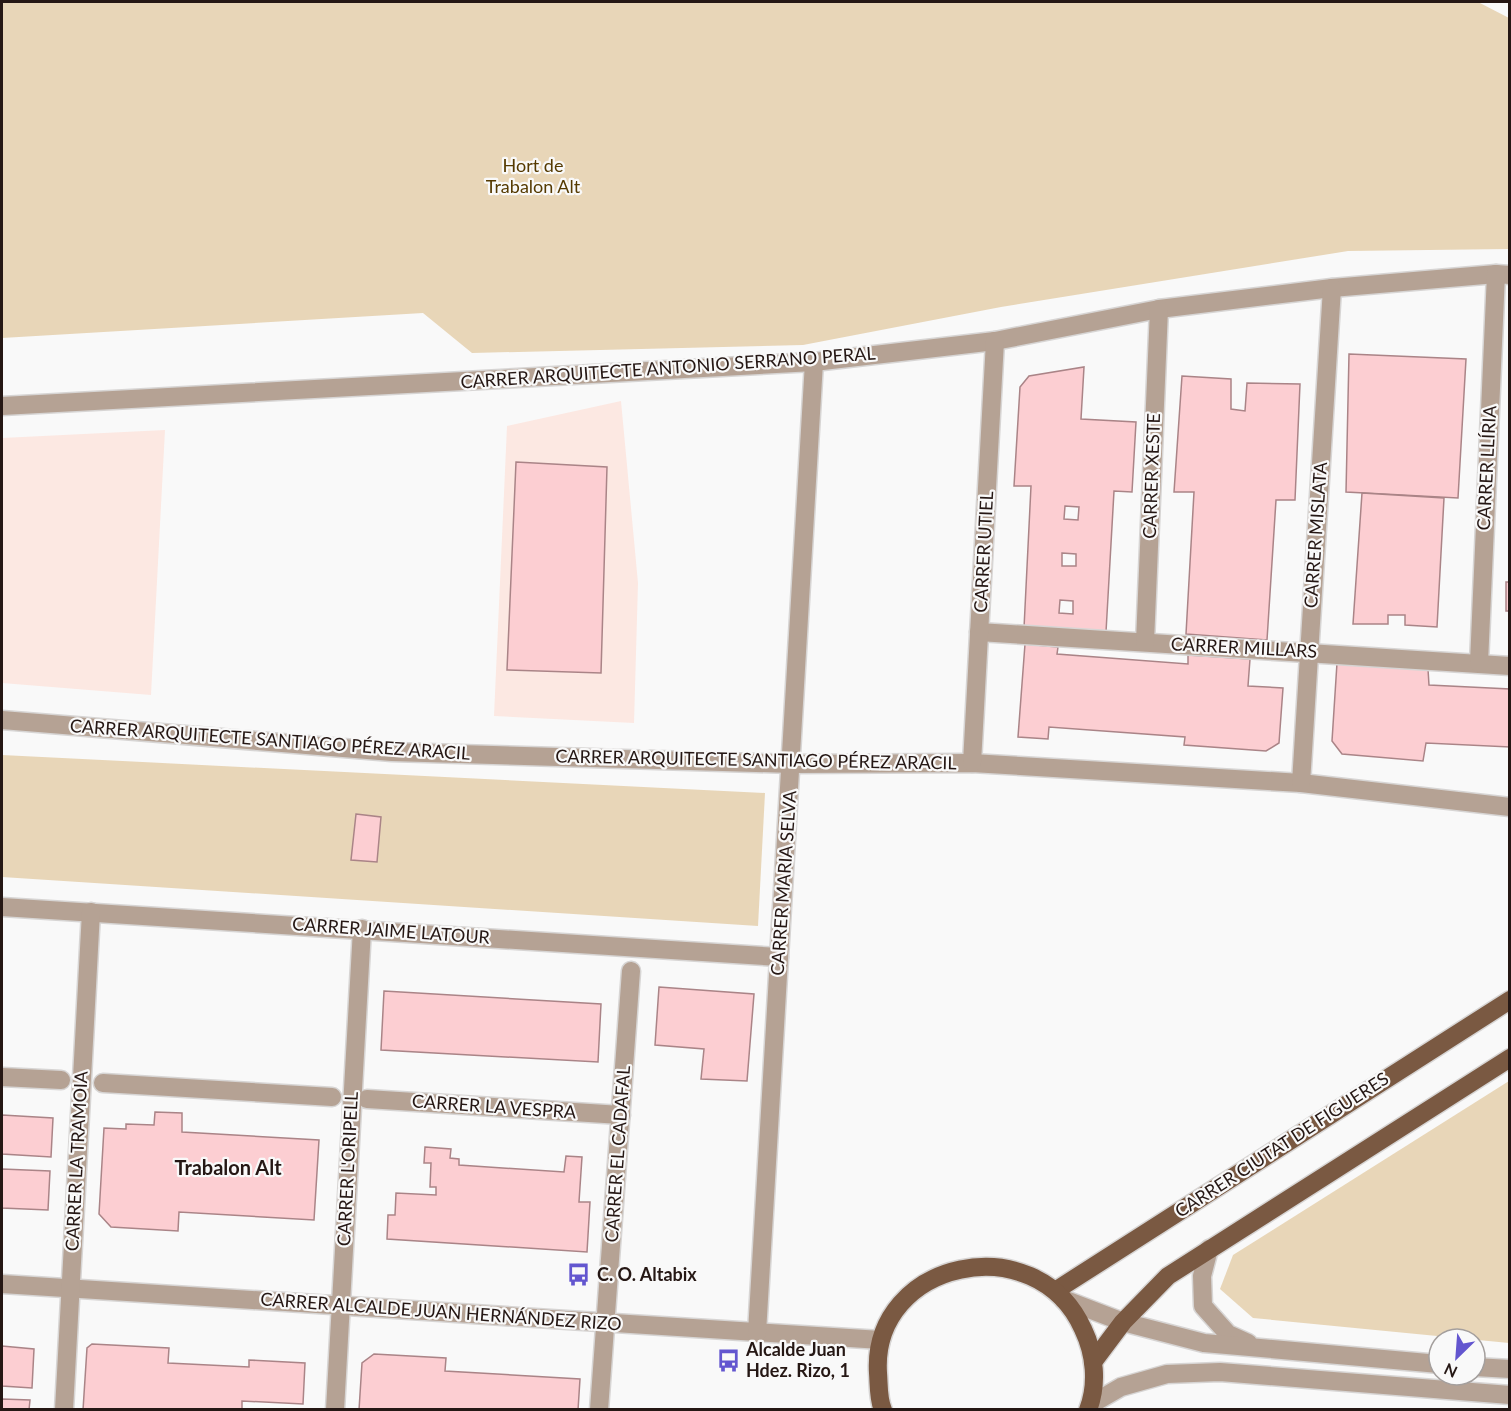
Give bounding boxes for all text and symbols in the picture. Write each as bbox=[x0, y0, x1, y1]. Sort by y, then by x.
park label: Hort de Trabalon Alt bbox=[486, 154, 581, 197]
street label: CARRER ARQUITECTE ANTONIO SERRANO PERAL bbox=[460, 342, 876, 392]
street label: CARRER LLÍRIA bbox=[1472, 404, 1500, 531]
street label: CARRER XESTE bbox=[1138, 413, 1164, 539]
street label: CARRER MISLATA bbox=[1299, 460, 1331, 609]
street label: CARRER UTIEL bbox=[969, 491, 997, 613]
street label: CARRER MILLARS bbox=[1170, 632, 1318, 662]
street label: CARRER ARQUITECTE SANTIAGO PÉREZ ARACIL bbox=[69, 714, 471, 764]
street label: CARRER ARQUITECTE SANTIAGO PÉREZ ARACIL bbox=[555, 744, 957, 774]
street label: CARRER MARIA SELVA bbox=[766, 789, 801, 976]
street label: CARRER JAIME LATOUR bbox=[292, 912, 491, 948]
street label: CARRER EL CADAFAL bbox=[600, 1065, 634, 1243]
street label: CARRER CIUTAT DE FIGUERES bbox=[1170, 1067, 1392, 1222]
street label: CARRER LA TRAMOIA bbox=[60, 1069, 92, 1252]
street label: CARRER LA VESPRA bbox=[411, 1089, 578, 1123]
street label: CARRER L'ORIPELL bbox=[332, 1091, 362, 1247]
district label: Trabalon Alt bbox=[174, 1155, 282, 1179]
bus stop icon: C. O. Altabix bbox=[566, 1262, 592, 1288]
place label: C. O. Altabix bbox=[597, 1263, 697, 1285]
street label: CARRER ALCALDE JUAN HERNÁNDEZ RIZO bbox=[260, 1287, 622, 1335]
north arrow bbox=[1427, 1327, 1487, 1387]
place label: Alcalde Juan Hdez. Rizo, 1 bbox=[745, 1338, 850, 1381]
bus stop icon: Alcalde Juan Hdez. Rizo, 1 bbox=[715, 1347, 741, 1373]
text: N bbox=[1441, 1360, 1460, 1382]

